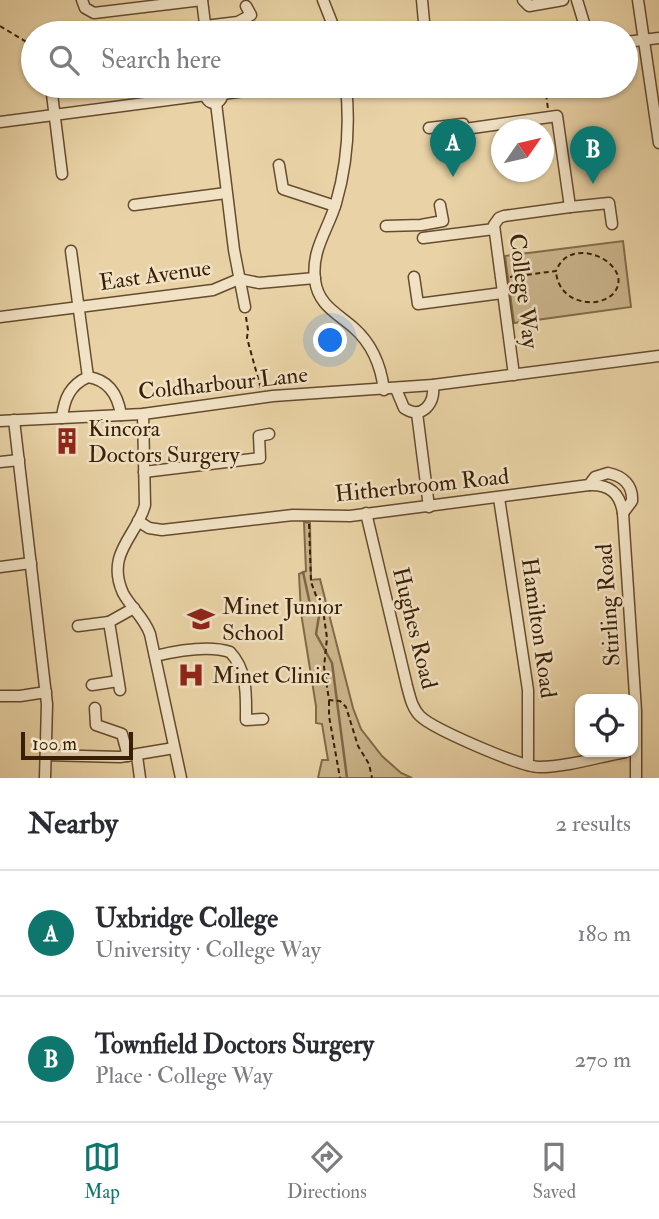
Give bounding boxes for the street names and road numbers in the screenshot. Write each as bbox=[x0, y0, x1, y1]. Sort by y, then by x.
street label: College Way bbox=[503, 232, 546, 351]
street label: East Avenue bbox=[97, 253, 213, 297]
street label: Coldharbour Lane bbox=[137, 360, 310, 406]
street label: Hitherbroom Road bbox=[333, 461, 511, 509]
street label: Stirling Road bbox=[589, 543, 627, 667]
street label: Hamilton Road bbox=[515, 556, 563, 700]
street label: Hughes Road bbox=[386, 564, 444, 692]

